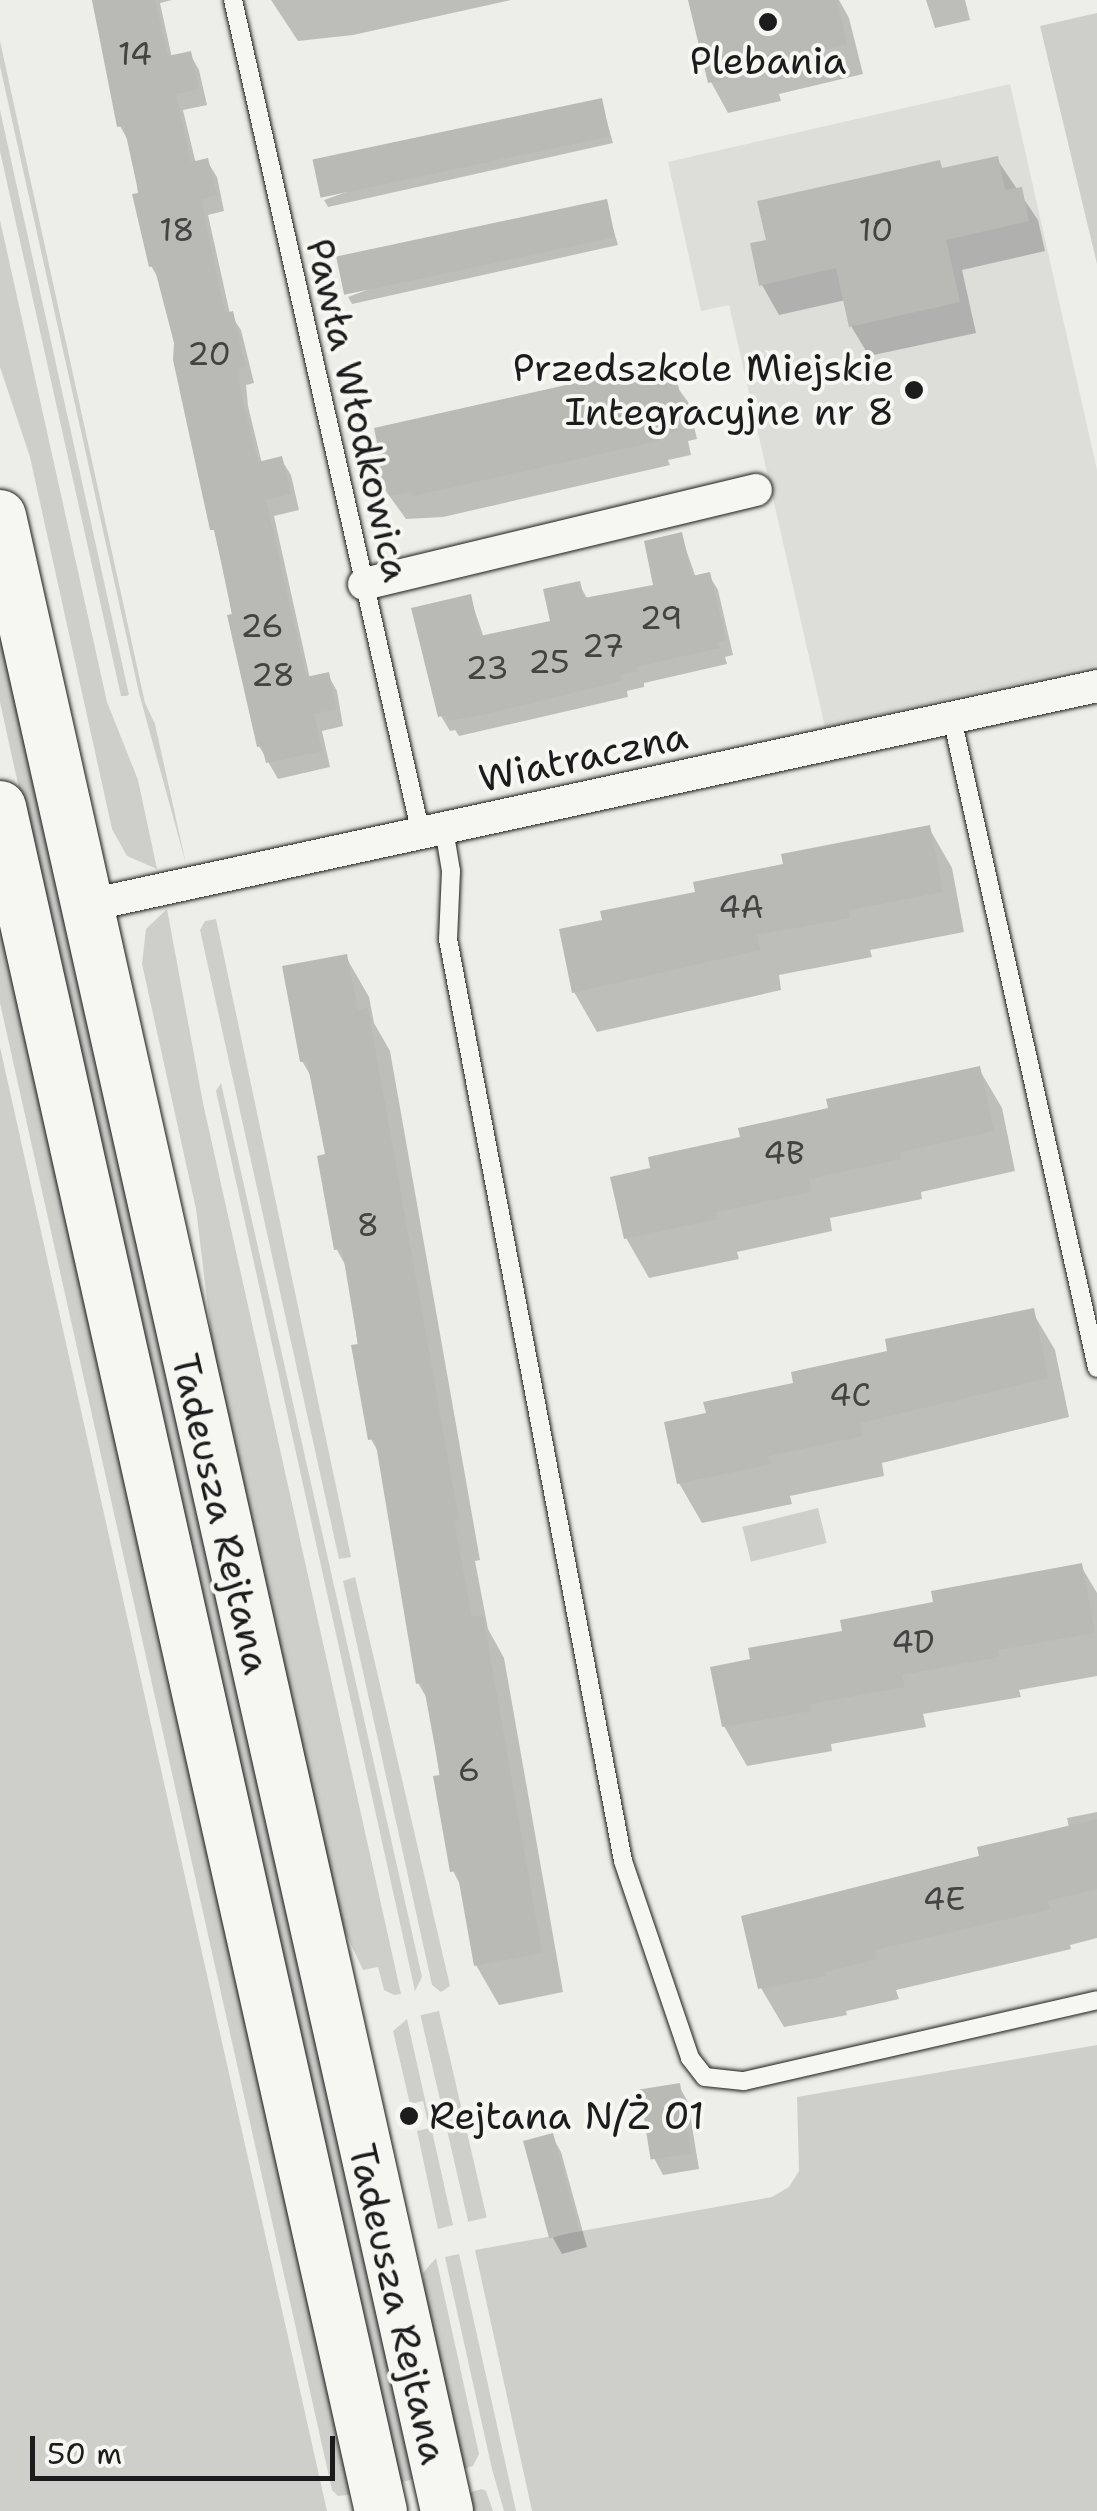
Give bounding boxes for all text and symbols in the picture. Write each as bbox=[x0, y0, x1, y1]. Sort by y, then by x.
marker: Plebania bbox=[757, 11, 779, 33]
house number: 14 bbox=[118, 35, 152, 73]
place label: Plebania bbox=[690, 38, 846, 84]
house number: 18 bbox=[159, 211, 195, 249]
house number: 10 bbox=[859, 211, 893, 249]
street label: Pawła Włodkowica bbox=[296, 234, 420, 586]
house number: 20 bbox=[187, 335, 231, 373]
place label: Przedszkole Miejskie Integracyjne nr 8 bbox=[512, 345, 894, 434]
marker: Przedszkole Miejskie Integracyjne nr 8 bbox=[903, 379, 925, 401]
house number: 29 bbox=[639, 599, 683, 637]
house number: 26 bbox=[240, 607, 284, 645]
house number: 27 bbox=[582, 627, 624, 665]
house number: 25 bbox=[528, 643, 570, 681]
house number: 23 bbox=[465, 649, 509, 687]
house number: 28 bbox=[251, 656, 295, 694]
street label: Wiatraczna bbox=[475, 713, 691, 801]
house number: 4A bbox=[718, 888, 764, 926]
house number: 4B bbox=[763, 1134, 805, 1172]
house number: 8 bbox=[357, 1206, 379, 1244]
street label: Tadeusza Rejtana bbox=[162, 1349, 280, 1679]
house number: 4C bbox=[829, 1376, 871, 1414]
house number: 4D bbox=[891, 1623, 935, 1661]
house number: 6 bbox=[458, 1751, 480, 1789]
house number: 4E bbox=[923, 1880, 965, 1918]
place label: Rejtana N/Ż 01 bbox=[429, 2093, 705, 2139]
marker: Rejtana N/Ż 01 bbox=[398, 2105, 420, 2127]
street label: Tadeusza Rejtana bbox=[339, 2139, 457, 2469]
scale bar bbox=[35, 2416, 340, 2478]
text: 50 m bbox=[47, 2433, 122, 2474]

